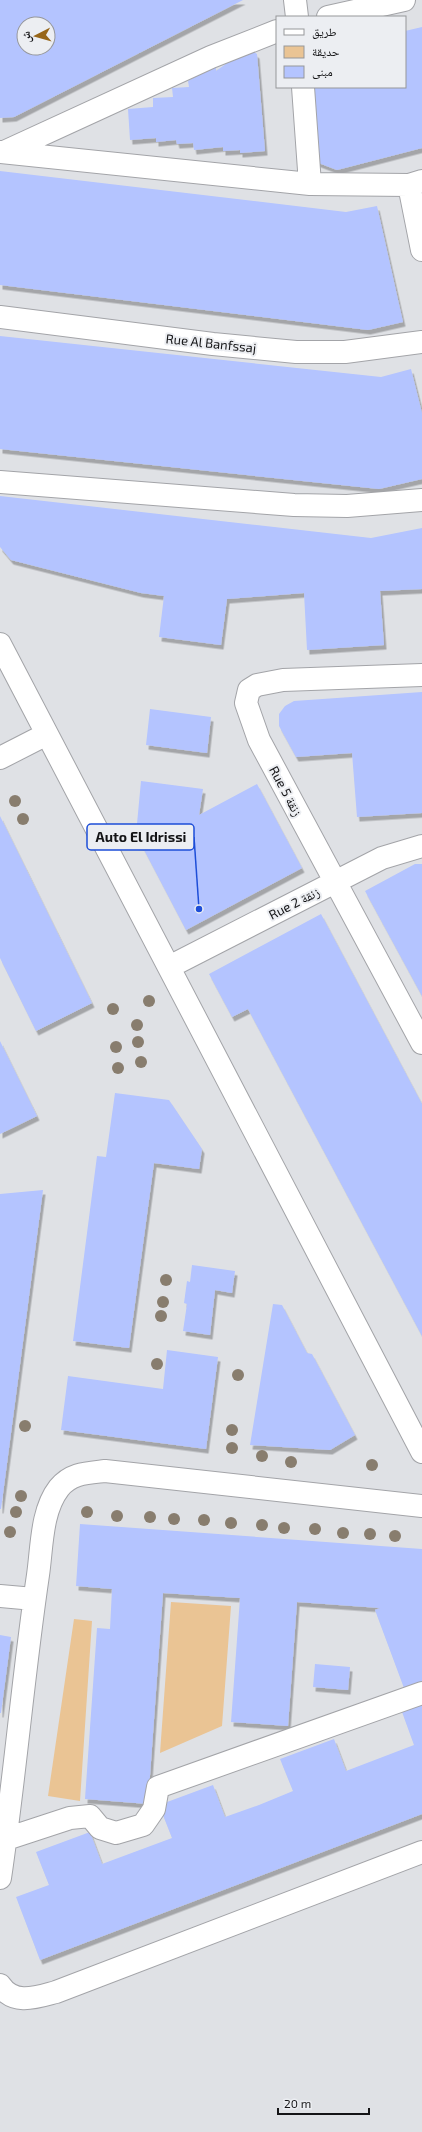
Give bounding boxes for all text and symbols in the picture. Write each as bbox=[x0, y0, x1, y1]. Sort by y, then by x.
north arrow bbox=[16, 16, 56, 56]
legend bbox=[276, 16, 406, 88]
text: طريق bbox=[312, 24, 337, 39]
text: ش bbox=[18, 30, 35, 44]
text: حديقة bbox=[312, 44, 340, 59]
text: مبنى bbox=[312, 64, 333, 79]
street label: Rue Al Banfssaj bbox=[165, 330, 257, 356]
street label: Rue 5 زنقة bbox=[265, 763, 306, 819]
callout: Auto El Idrissi bbox=[87, 824, 194, 850]
text: Auto El Idrissi bbox=[96, 828, 186, 845]
street label: Rue 2 زنقة bbox=[266, 883, 323, 924]
scale bar bbox=[278, 2090, 369, 2116]
text: 20 m bbox=[284, 2096, 311, 2110]

